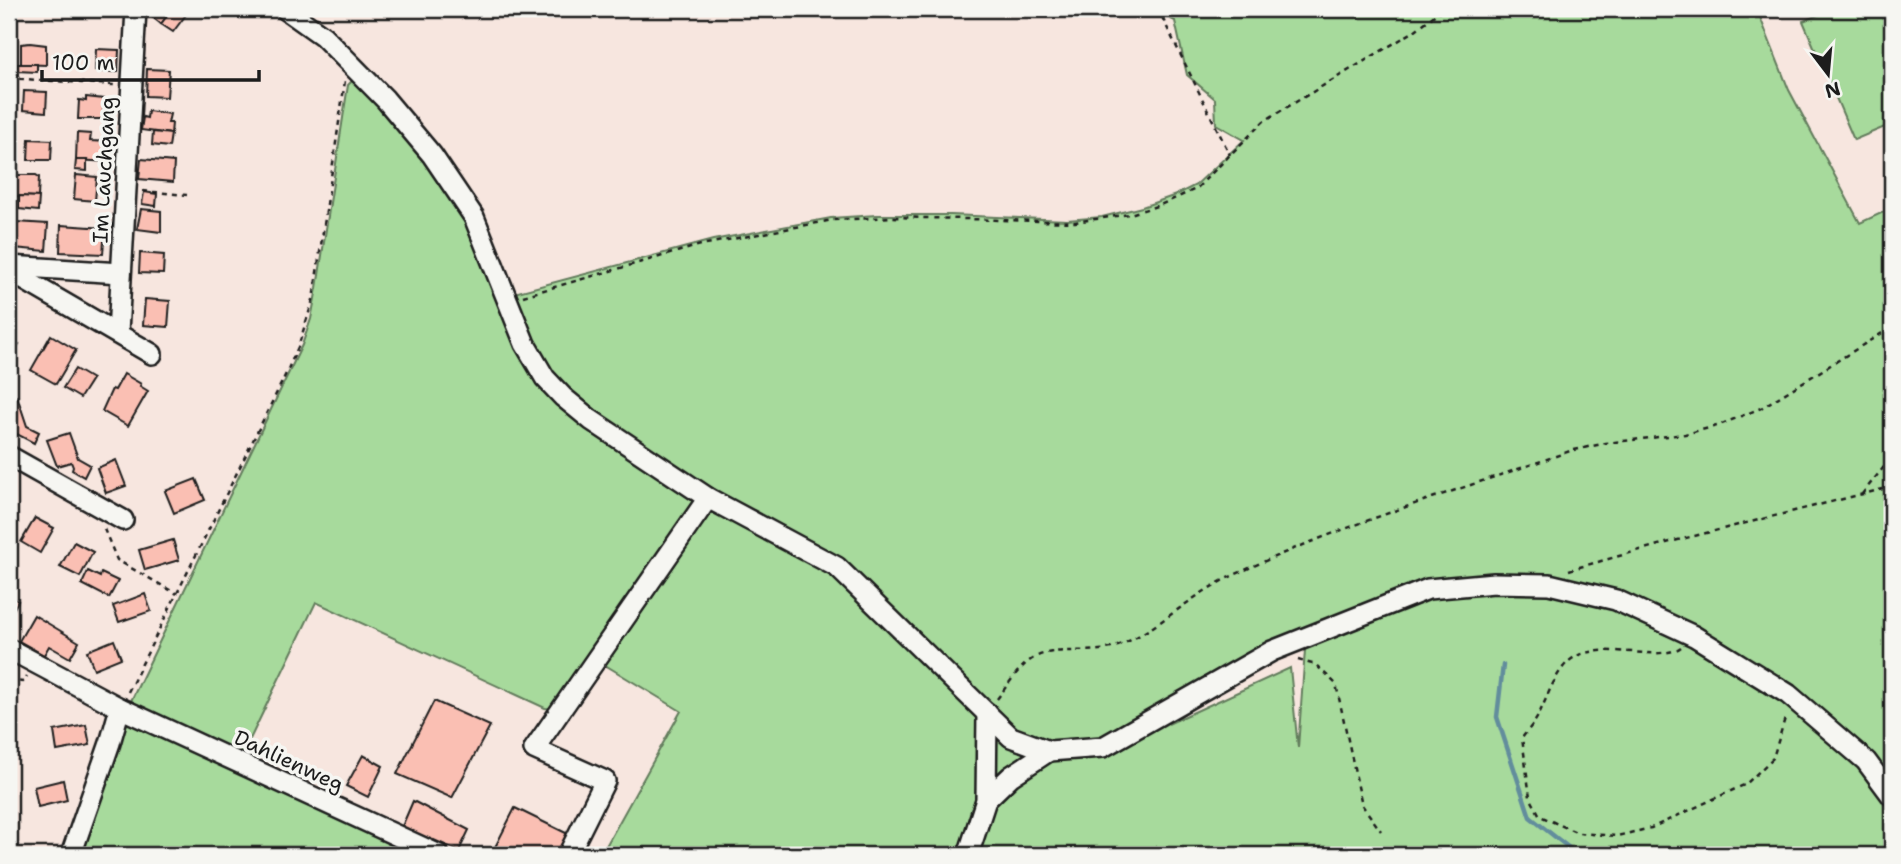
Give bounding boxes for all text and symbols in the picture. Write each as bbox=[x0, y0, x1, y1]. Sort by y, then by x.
scale bar bbox=[42, 38, 259, 82]
north arrow bbox=[1792, 38, 1862, 108]
text: 100 m bbox=[52, 49, 115, 77]
text: N bbox=[1822, 76, 1843, 104]
street label: Im Lauchgang bbox=[86, 96, 122, 244]
street label: Dahlienweg bbox=[230, 723, 348, 799]

